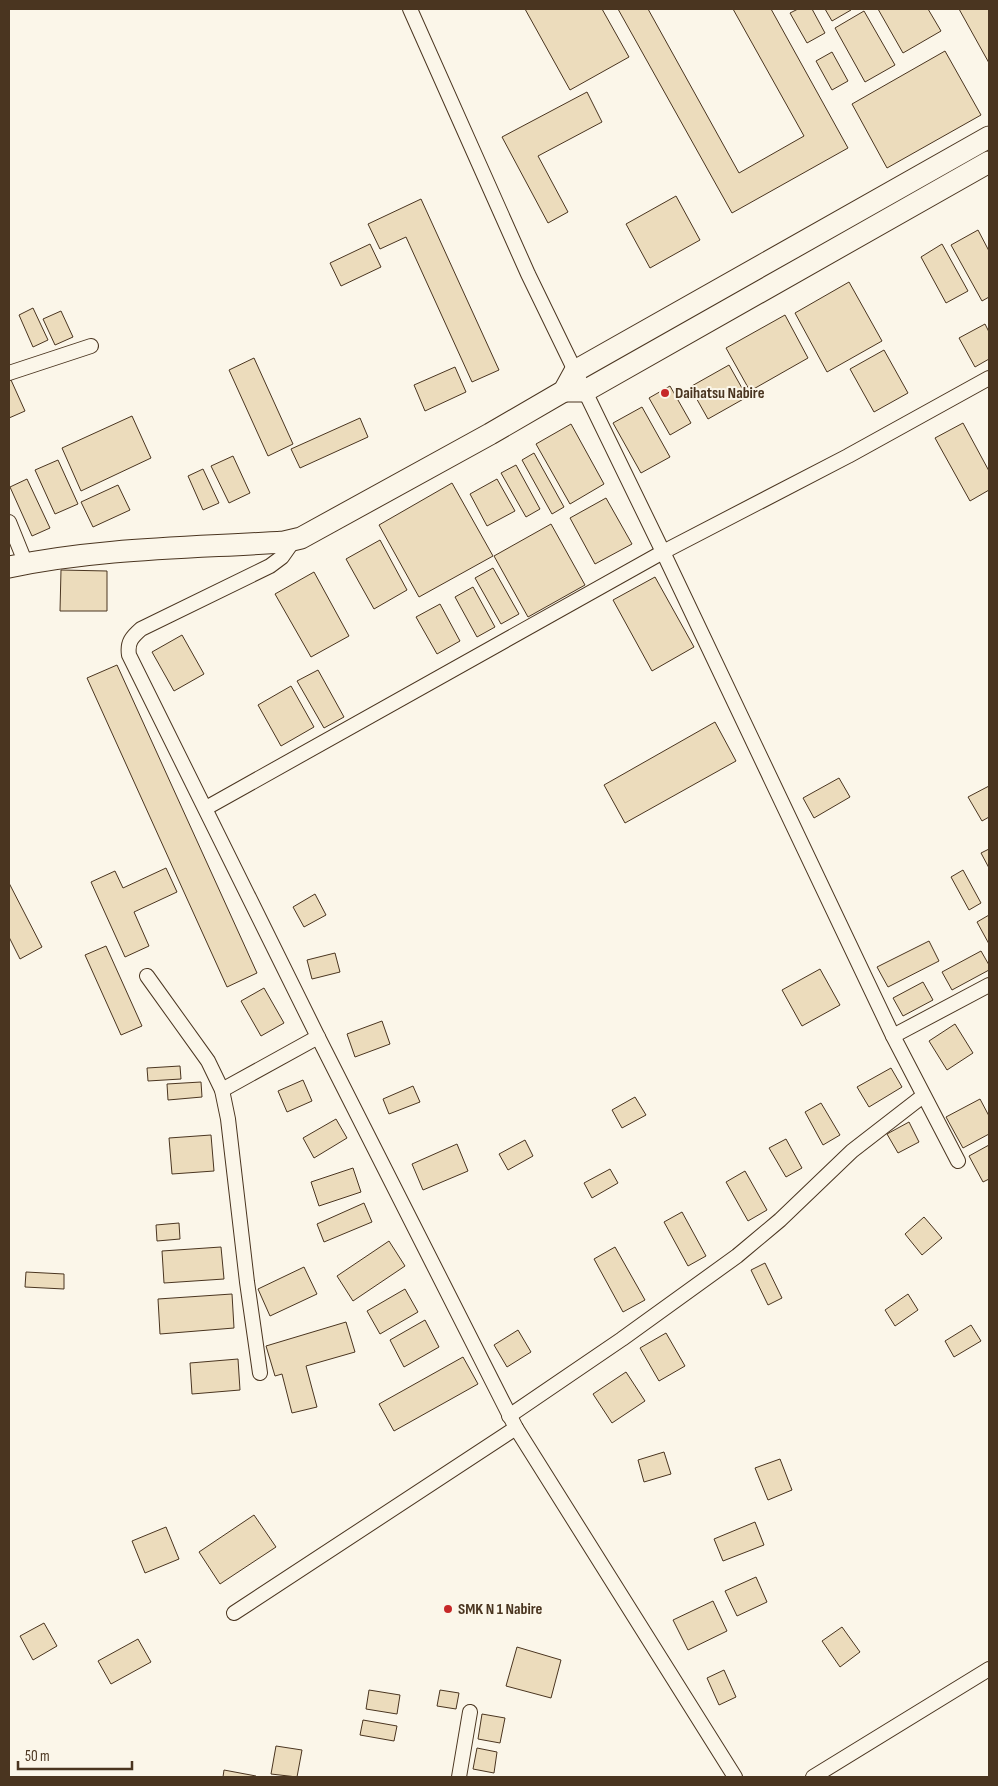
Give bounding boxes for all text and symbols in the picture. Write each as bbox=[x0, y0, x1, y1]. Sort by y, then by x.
place label: Daihatsu Nabire bbox=[675, 384, 765, 403]
marker: Daihatsu Nabire bbox=[659, 387, 671, 399]
place label: SMK N 1 Nabire bbox=[458, 1600, 543, 1619]
marker: SMK N 1 Nabire bbox=[442, 1603, 454, 1615]
scale bar bbox=[18, 1738, 131, 1770]
text: 50 m bbox=[25, 1747, 50, 1766]

